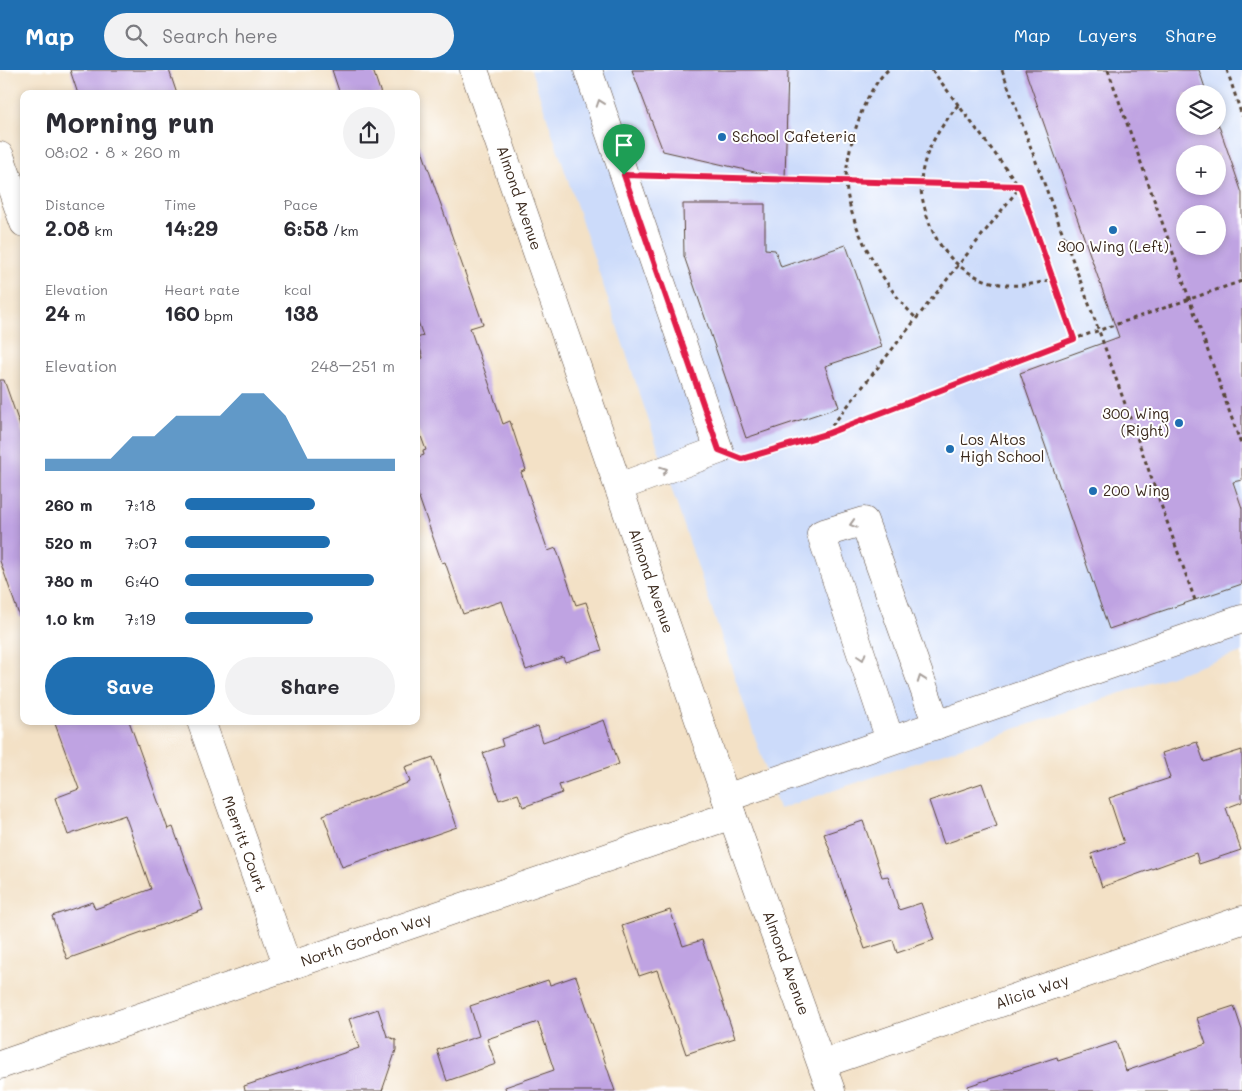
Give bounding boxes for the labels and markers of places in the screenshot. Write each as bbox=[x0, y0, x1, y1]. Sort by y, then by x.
pin bbox=[603, 124, 645, 175]
place label: School Cafeteria bbox=[732, 126, 857, 146]
marker: School Cafeteria bbox=[716, 131, 728, 143]
marker: 300 Wing (Left) bbox=[1107, 224, 1119, 236]
place label: 300 Wing (Left) bbox=[1057, 236, 1169, 256]
place label: 300 Wing (Right) bbox=[1102, 403, 1169, 440]
marker: 300 Wing (Right) bbox=[1173, 417, 1185, 429]
place label: Los Altos High School bbox=[960, 429, 1045, 466]
marker: Los Altos High School bbox=[944, 443, 956, 455]
place label: 200 Wing bbox=[1103, 480, 1170, 500]
marker: 200 Wing bbox=[1087, 485, 1099, 497]

